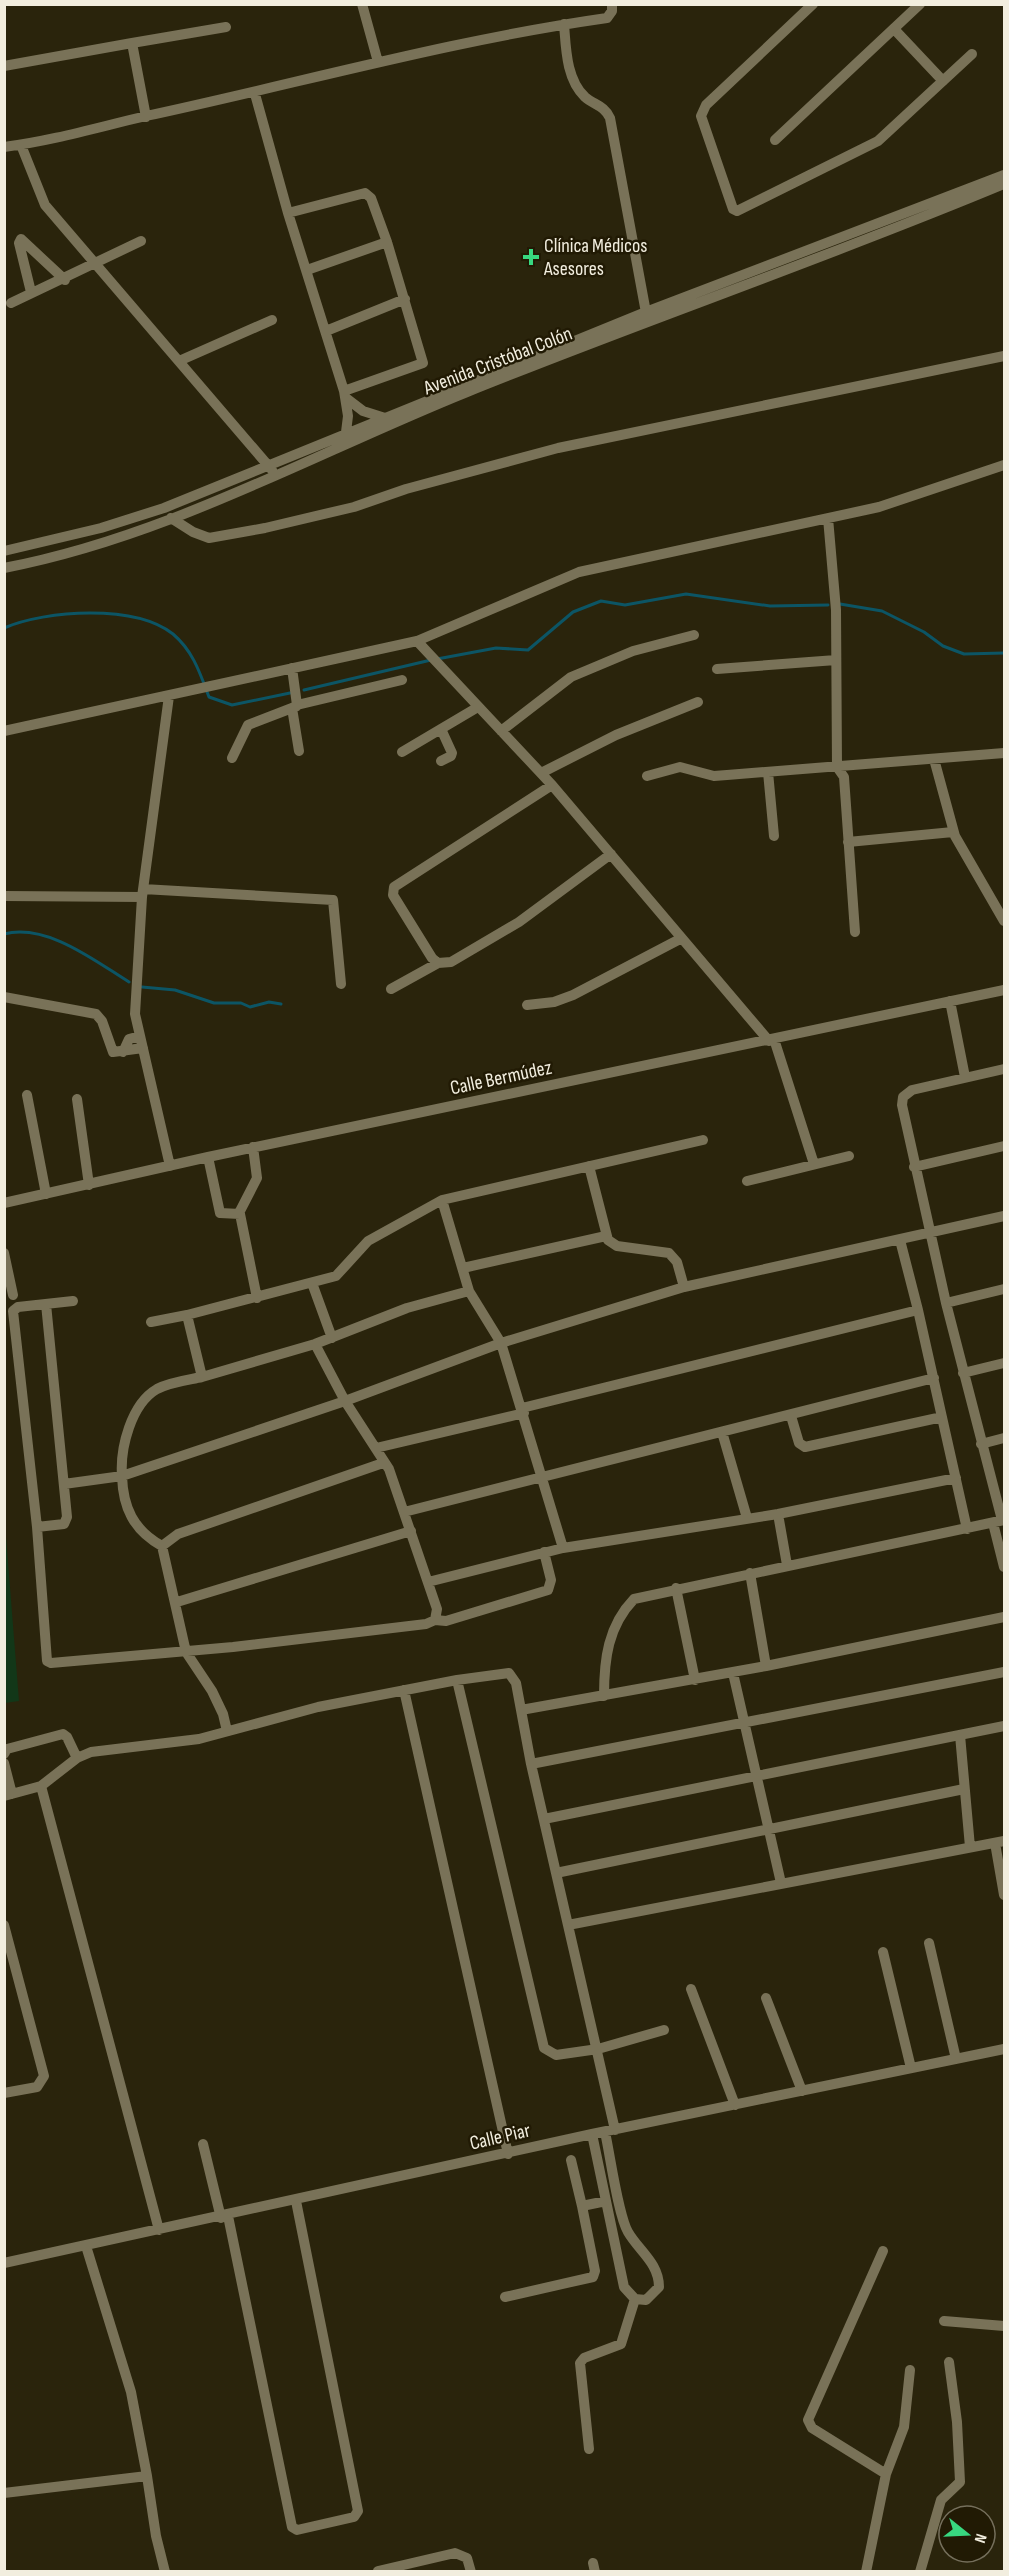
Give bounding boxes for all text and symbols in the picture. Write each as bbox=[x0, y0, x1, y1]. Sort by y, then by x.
place label: Clínica Médicos Asesores bbox=[543, 234, 647, 281]
marker: Clínica Médicos Asesores bbox=[522, 248, 540, 266]
street label: Avenida Cristóbal Colón bbox=[419, 322, 576, 401]
street label: Calle Bermúdez bbox=[448, 1056, 554, 1100]
street label: Calle Piar bbox=[467, 2118, 533, 2156]
north arrow bbox=[937, 2504, 997, 2564]
text: N bbox=[969, 2531, 990, 2545]

